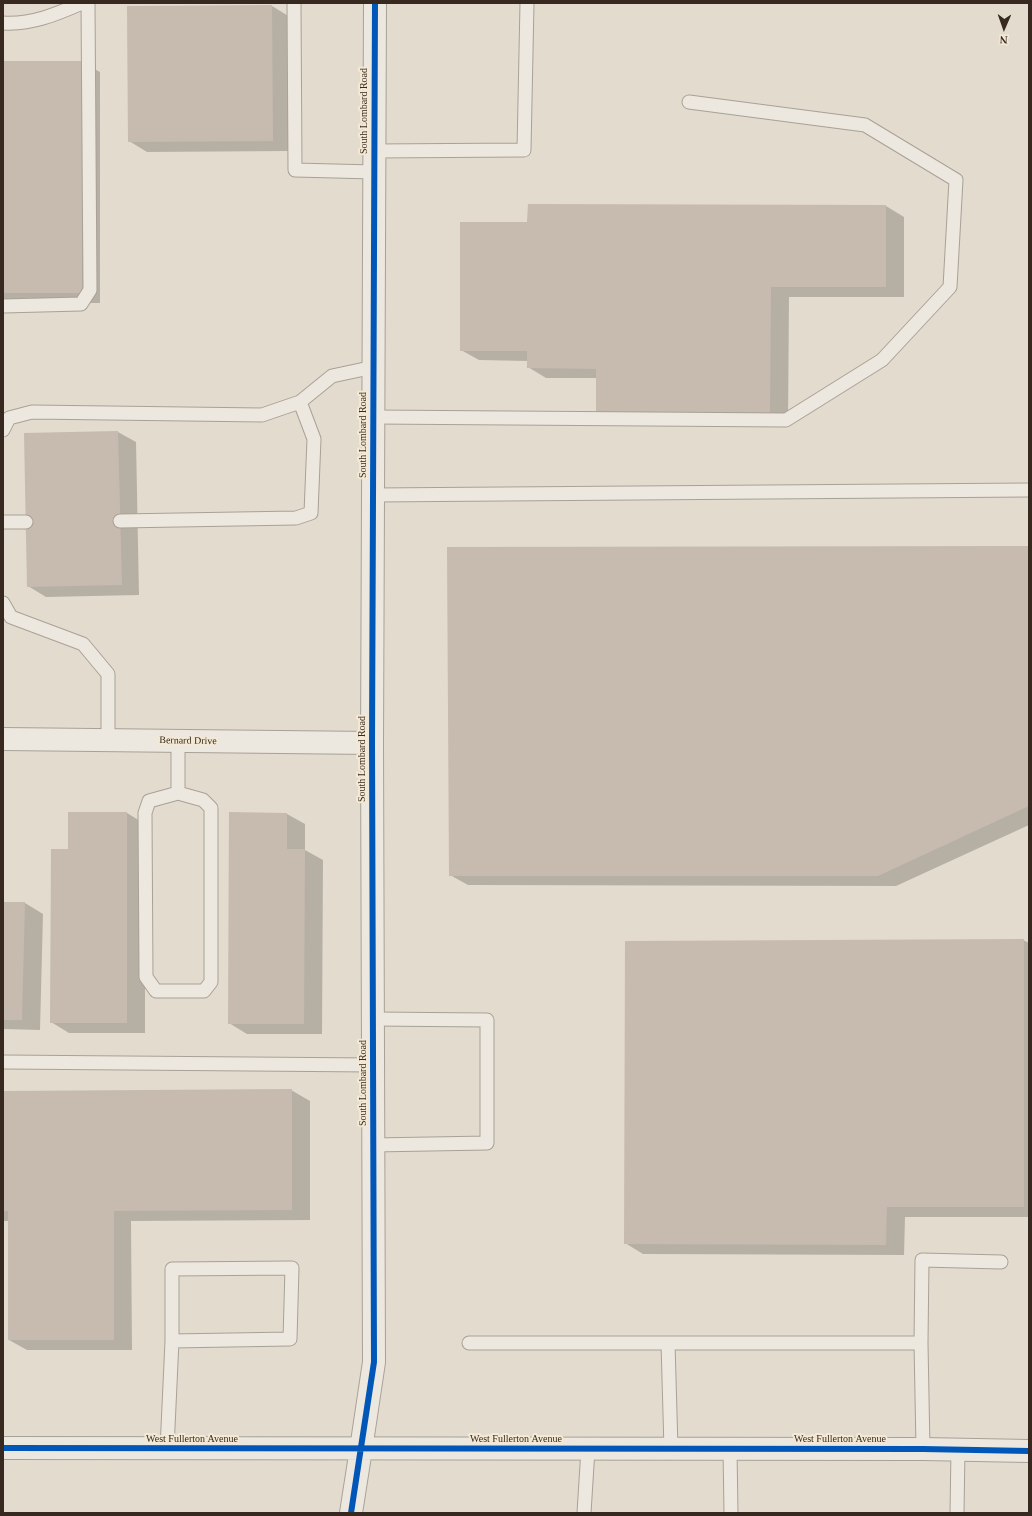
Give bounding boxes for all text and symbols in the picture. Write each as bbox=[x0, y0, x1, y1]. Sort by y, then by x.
north arrow bbox=[984, 8, 1024, 48]
text: N bbox=[999, 34, 1008, 46]
street label: South Lombard Road bbox=[358, 68, 370, 154]
street label: South Lombard Road bbox=[357, 392, 369, 478]
street label: South Lombard Road bbox=[356, 716, 368, 802]
street label: Bernard Drive bbox=[159, 734, 217, 748]
street label: South Lombard Road bbox=[357, 1040, 369, 1126]
street label: West Fullerton Avenue bbox=[146, 1433, 238, 1445]
street label: West Fullerton Avenue bbox=[470, 1433, 562, 1445]
street label: West Fullerton Avenue bbox=[794, 1433, 886, 1445]

